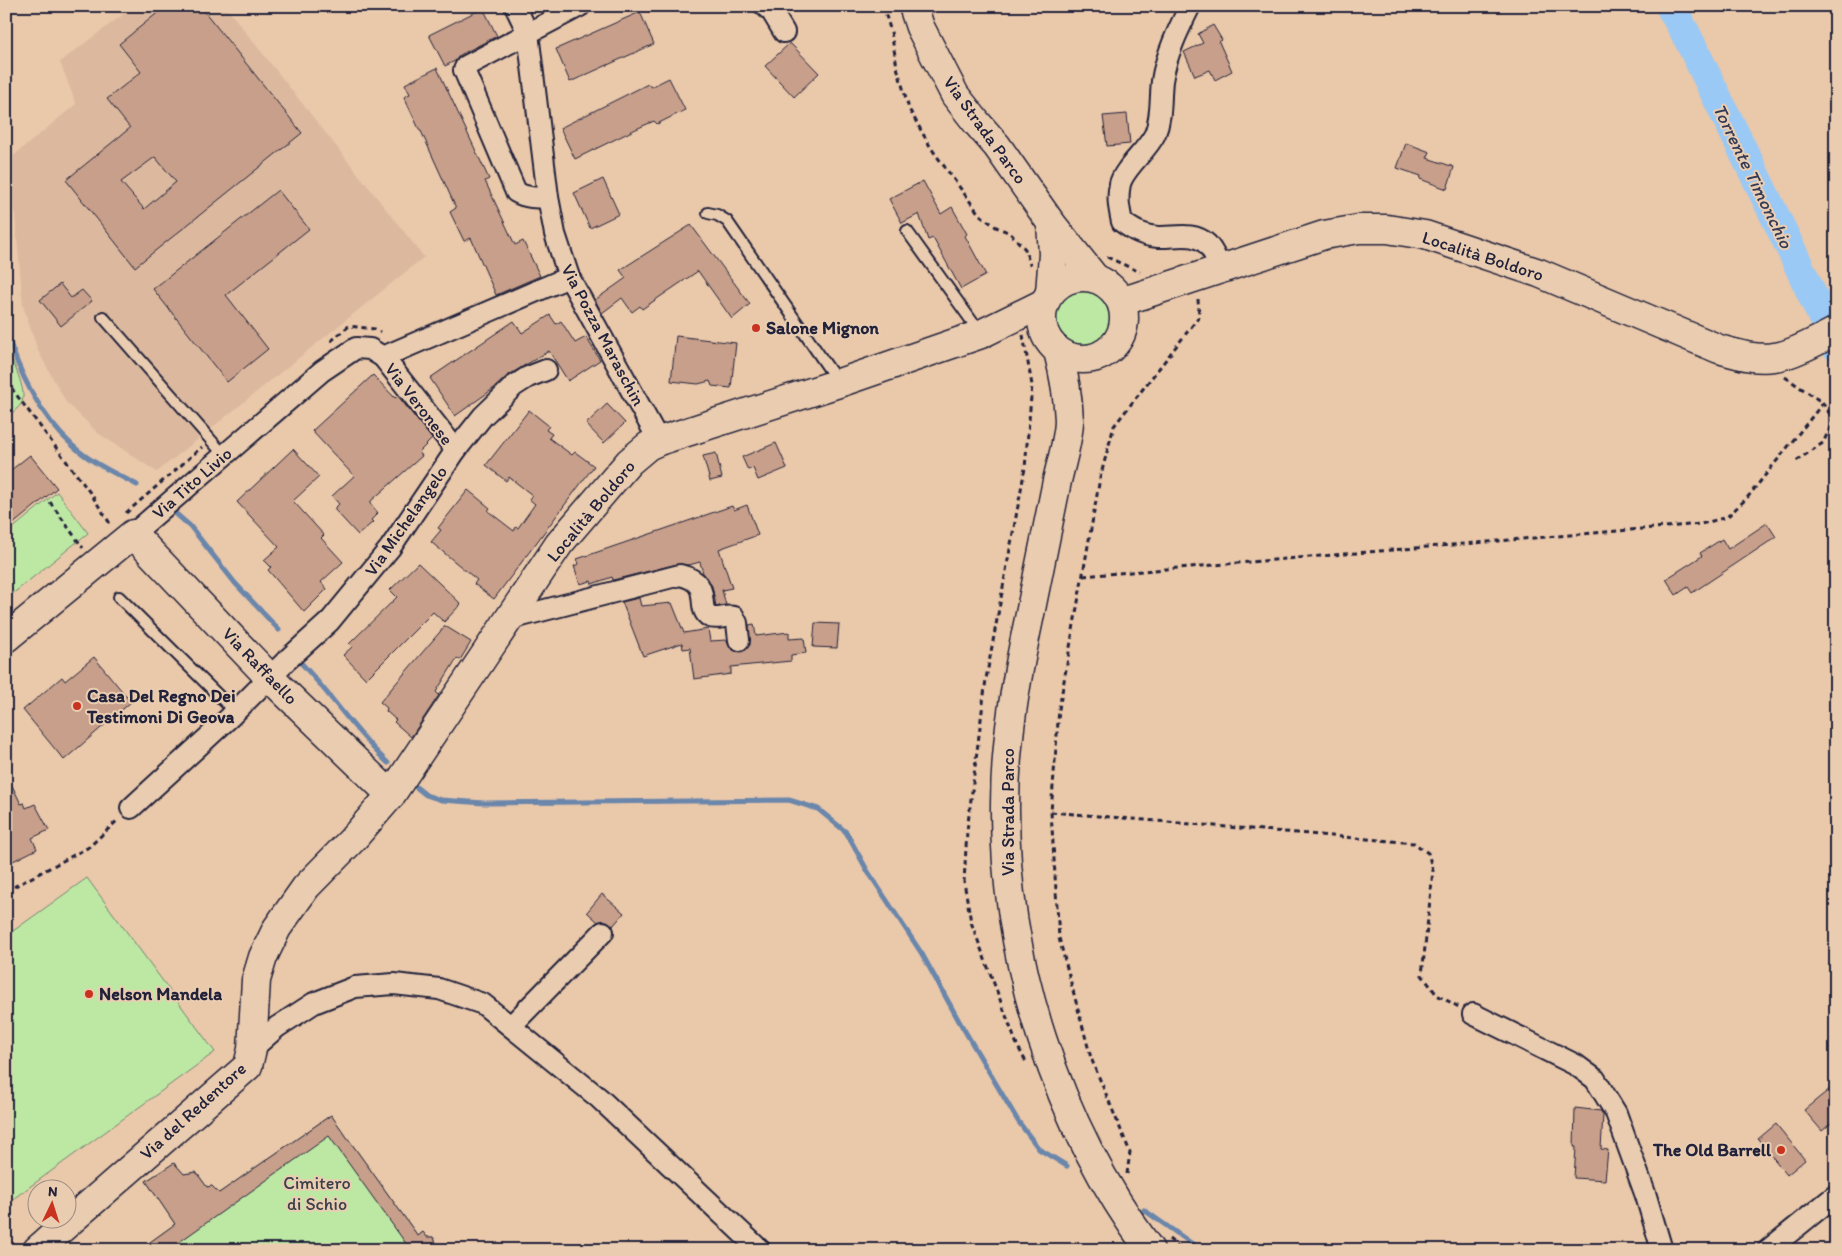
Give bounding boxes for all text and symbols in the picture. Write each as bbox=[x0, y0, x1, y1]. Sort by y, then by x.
street label: Via Strada Parco bbox=[938, 72, 1032, 188]
water label: Torrente Timonchio bbox=[1708, 100, 1799, 253]
street label: Località Boldoro bbox=[1419, 226, 1547, 286]
street label: Via Pozza Maraschin bbox=[556, 260, 650, 410]
place label: Salone Mignon bbox=[766, 317, 879, 339]
marker: Salone Mignon bbox=[750, 322, 762, 334]
street label: Via Veronese bbox=[380, 358, 458, 450]
street label: Via Tito Livio bbox=[148, 442, 236, 524]
street label: Località Boldoro bbox=[542, 455, 640, 567]
street label: Via Michelangelo bbox=[360, 462, 452, 580]
street label: Via Raffaello bbox=[218, 623, 302, 709]
place label: Casa Del Regno Dei Testimoni Di Geova bbox=[86, 685, 236, 728]
marker: Casa Del Regno Dei Testimoni Di Geova bbox=[71, 700, 83, 712]
street label: Via Strada Parco bbox=[997, 748, 1019, 876]
place label: Nelson Mandela bbox=[99, 983, 222, 1005]
marker: Nelson Mandela bbox=[83, 988, 95, 1000]
street label: Via del Redentore bbox=[135, 1058, 251, 1164]
place label: The Old Barrell bbox=[1652, 1139, 1772, 1161]
marker: The Old Barrell bbox=[1775, 1144, 1787, 1156]
park label: Cimitero di Schio bbox=[283, 1172, 351, 1215]
north arrow bbox=[28, 1178, 78, 1228]
text: N bbox=[48, 1183, 58, 1200]

